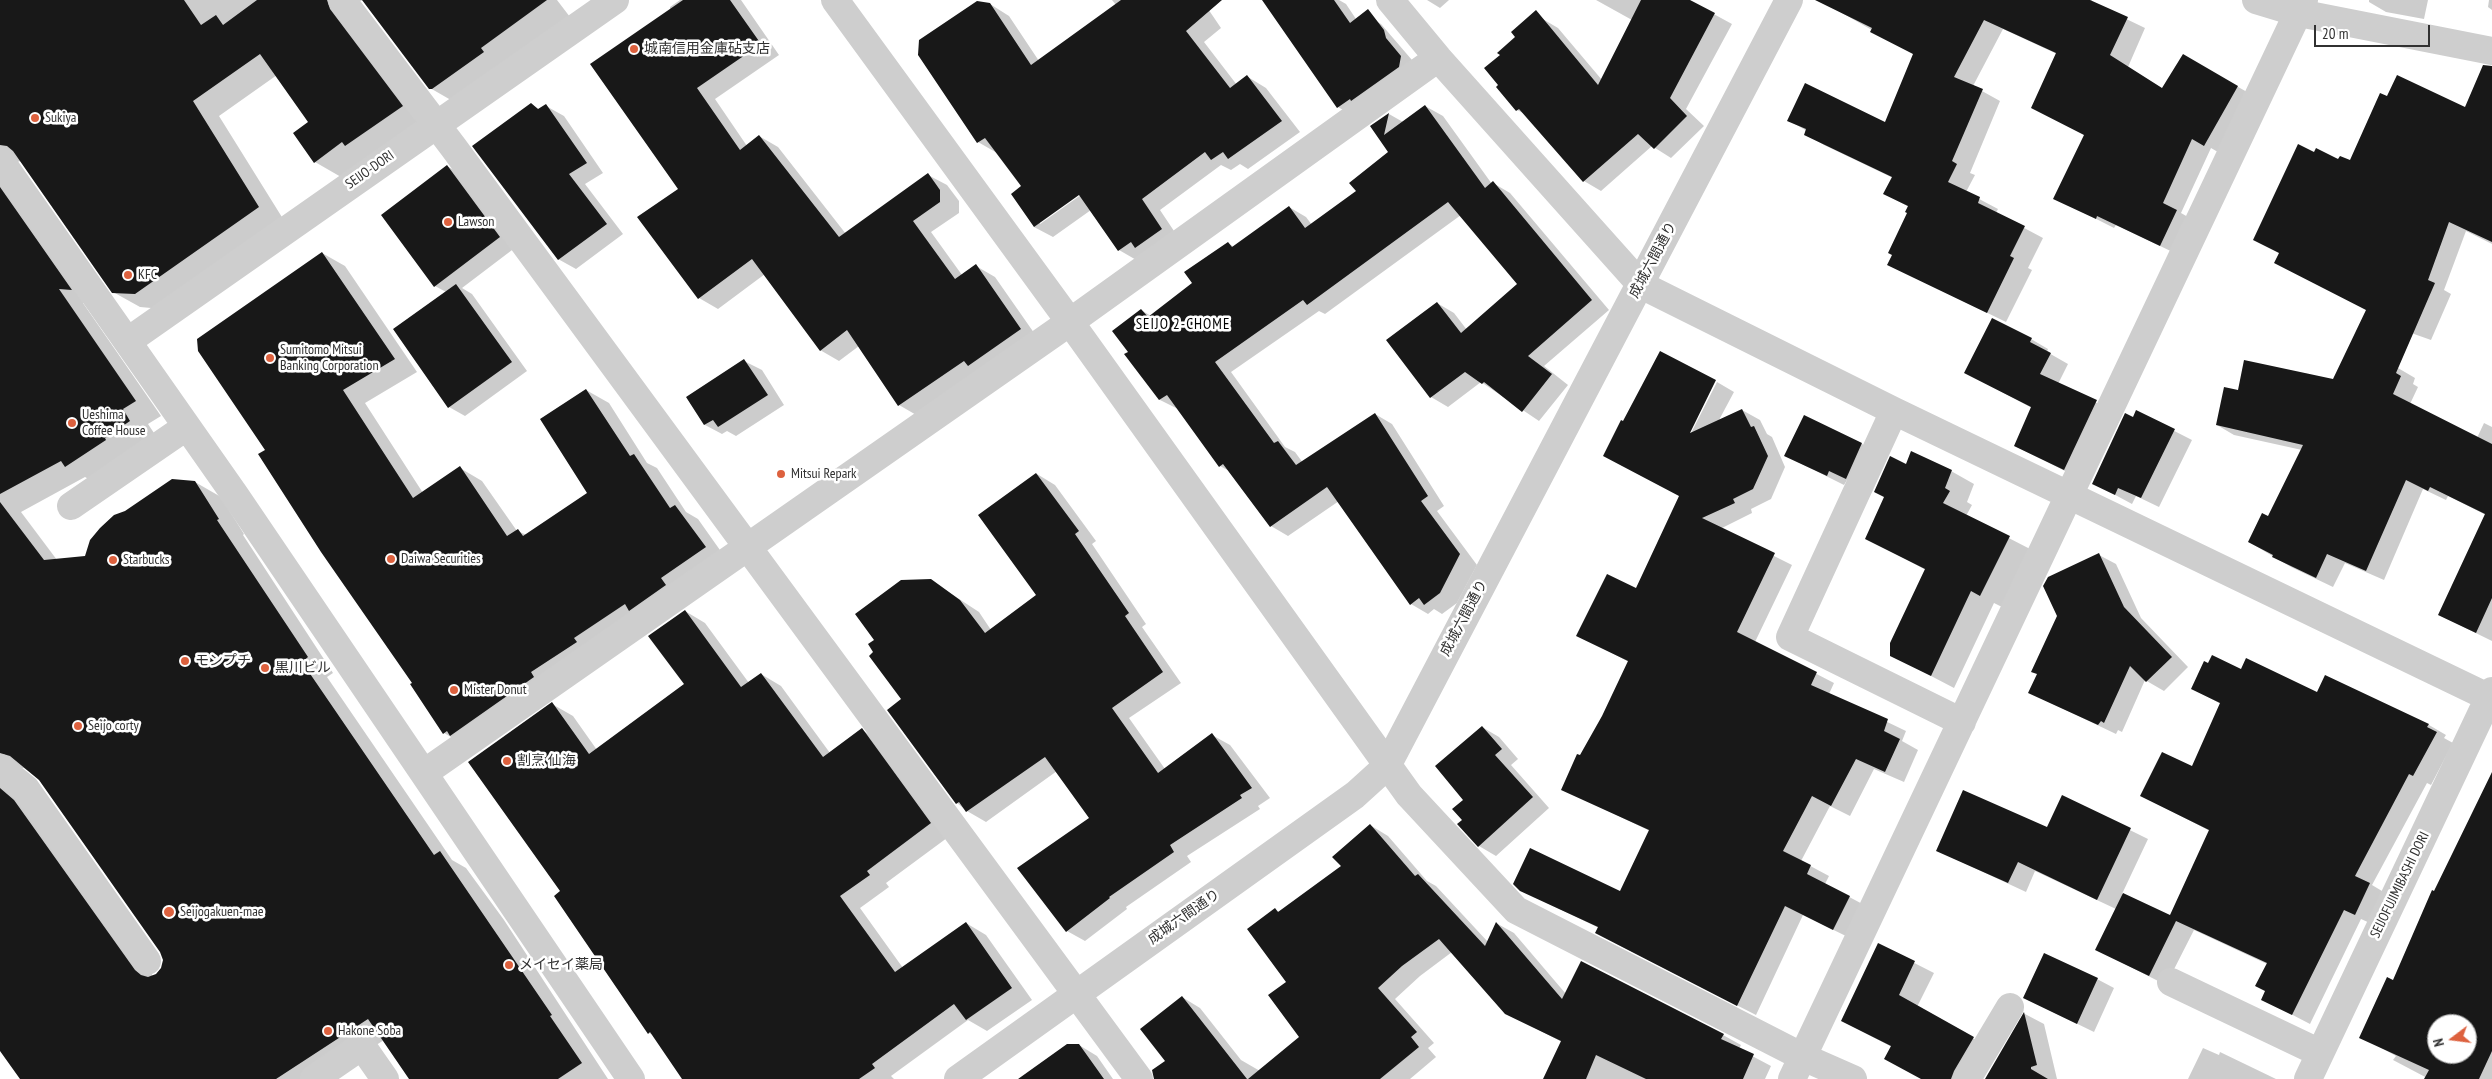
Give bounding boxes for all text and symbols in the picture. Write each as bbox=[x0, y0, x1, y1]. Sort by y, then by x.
scale bar bbox=[2317, 15, 2433, 47]
text: 20 m bbox=[2322, 24, 2348, 43]
place label: 城南信用金庫砧支店 bbox=[644, 41, 770, 57]
marker: 城南信用金庫砧支店 bbox=[628, 43, 640, 55]
place label: Sukiya bbox=[45, 110, 76, 126]
marker: Sukiya bbox=[29, 112, 41, 124]
street label: SEIJO-DORI bbox=[342, 147, 398, 193]
place label: Lawson bbox=[458, 214, 494, 230]
marker: Lawson bbox=[442, 216, 454, 228]
street label: 成城六間通り bbox=[1626, 219, 1680, 301]
place label: KFC bbox=[138, 267, 157, 283]
marker: KFC bbox=[122, 269, 134, 281]
district label: SEIJO 2-CHOME bbox=[1134, 316, 1232, 334]
place label: Sumitomo Mitsui Banking Corporation bbox=[280, 342, 379, 374]
marker: Sumitomo Mitsui Banking Corporation bbox=[264, 352, 276, 364]
place label: Ueshima Coffee House bbox=[82, 407, 146, 440]
marker: Ueshima Coffee House bbox=[66, 417, 78, 429]
place label: Mitsui Repark bbox=[791, 466, 857, 482]
marker: Mitsui Repark bbox=[775, 468, 787, 480]
place label: Daiwa Securities bbox=[401, 551, 481, 567]
place label: Starbucks bbox=[123, 552, 170, 568]
marker: Daiwa Securities bbox=[385, 553, 397, 565]
marker: Starbucks bbox=[107, 554, 119, 566]
street label: 成城六間通り bbox=[1437, 577, 1491, 659]
place label: モンプチ bbox=[195, 653, 251, 669]
marker: モンプチ bbox=[179, 655, 191, 667]
place label: 黒川ビル bbox=[275, 660, 331, 676]
marker: 黒川ビル bbox=[259, 662, 271, 674]
place label: Mister Donut bbox=[464, 682, 526, 698]
marker: Mister Donut bbox=[448, 684, 460, 696]
place label: Seijo corty bbox=[88, 718, 139, 734]
marker: Seijo corty bbox=[72, 720, 84, 732]
place label: 割烹 仙海 bbox=[517, 753, 576, 769]
marker: 割烹 仙海 bbox=[501, 755, 513, 767]
street label: SEIJOFUJIMIBASHI DORI bbox=[2367, 829, 2433, 941]
street label: 成城六間通り bbox=[1145, 886, 1223, 948]
place label: Seijogakuen-mae bbox=[180, 904, 264, 920]
marker: Seijogakuen-mae bbox=[162, 905, 176, 919]
place label: メイセイ薬局 bbox=[519, 957, 603, 973]
marker: メイセイ薬局 bbox=[503, 959, 515, 971]
north arrow bbox=[2427, 1014, 2477, 1064]
place label: Hakone Soba bbox=[338, 1023, 401, 1039]
marker: Hakone Soba bbox=[322, 1025, 334, 1037]
text: N bbox=[2429, 1037, 2448, 1049]

